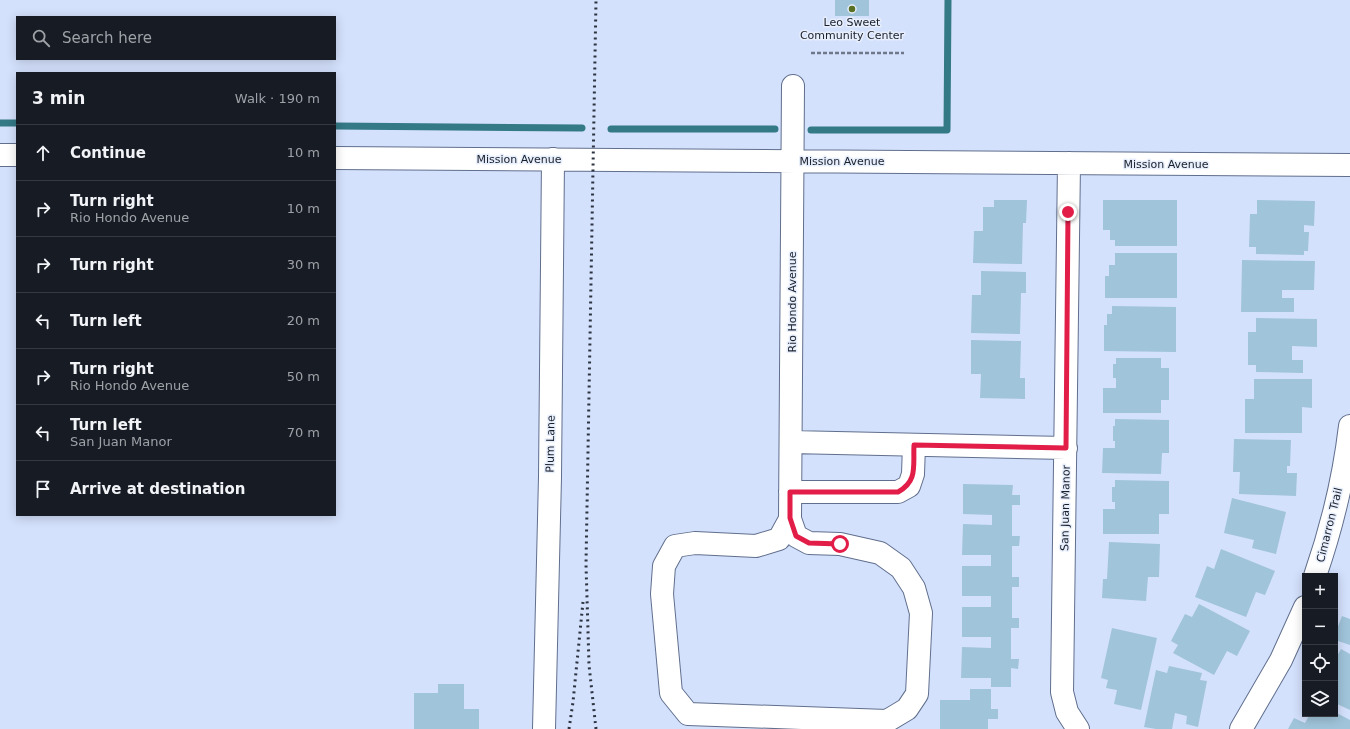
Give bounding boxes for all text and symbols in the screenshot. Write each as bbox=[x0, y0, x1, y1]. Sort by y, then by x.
marker: Leo Sweet Community Center bbox=[847, 4, 857, 14]
search box bbox=[16, 16, 336, 60]
place label: Leo Sweet Community Center bbox=[800, 16, 905, 42]
icon: search bbox=[30, 27, 52, 49]
text: Search here bbox=[62, 29, 152, 47]
text: 3 min bbox=[32, 88, 85, 108]
text: Walk · 190 m bbox=[235, 91, 320, 106]
icon: ahead bbox=[32, 142, 54, 164]
text: Continue bbox=[70, 144, 146, 162]
text: 10 m bbox=[287, 145, 320, 160]
street label: Mission Avenue bbox=[476, 153, 562, 166]
street label: Mission Avenue bbox=[799, 155, 885, 168]
street label: Mission Avenue bbox=[1123, 158, 1209, 171]
text: Turn right bbox=[70, 192, 154, 210]
icon: right bbox=[32, 198, 54, 220]
text: 10 m bbox=[287, 201, 320, 216]
route end bbox=[1059, 203, 1077, 221]
text: Rio Hondo Avenue bbox=[70, 210, 189, 225]
street label: Rio Hondo Avenue bbox=[786, 251, 799, 352]
icon: right bbox=[32, 254, 54, 276]
text: Turn right bbox=[70, 256, 154, 274]
text: 30 m bbox=[287, 257, 320, 272]
icon: left bbox=[32, 310, 54, 332]
text: Turn left bbox=[70, 312, 142, 330]
text: 20 m bbox=[287, 313, 320, 328]
text: Turn right bbox=[70, 360, 154, 378]
icon: right bbox=[32, 366, 54, 388]
text: 50 m bbox=[287, 369, 320, 384]
text: Rio Hondo Avenue bbox=[70, 378, 189, 393]
street label: Plum Lane bbox=[543, 415, 558, 473]
text: Turn left bbox=[70, 416, 142, 434]
icon: left bbox=[32, 422, 54, 444]
text: 70 m bbox=[287, 425, 320, 440]
text: San Juan Manor bbox=[70, 434, 172, 449]
street label: San Juan Manor bbox=[1058, 464, 1073, 551]
icon: arrive bbox=[32, 478, 54, 500]
text: Arrive at destination bbox=[70, 480, 245, 498]
street label: Cimarron Trail bbox=[1314, 486, 1345, 564]
route start bbox=[831, 535, 849, 553]
map controls bbox=[1302, 573, 1338, 717]
button: + bbox=[1302, 573, 1338, 609]
button: − bbox=[1302, 609, 1338, 645]
button: locate bbox=[1302, 645, 1338, 681]
button: layers bbox=[1302, 681, 1338, 717]

